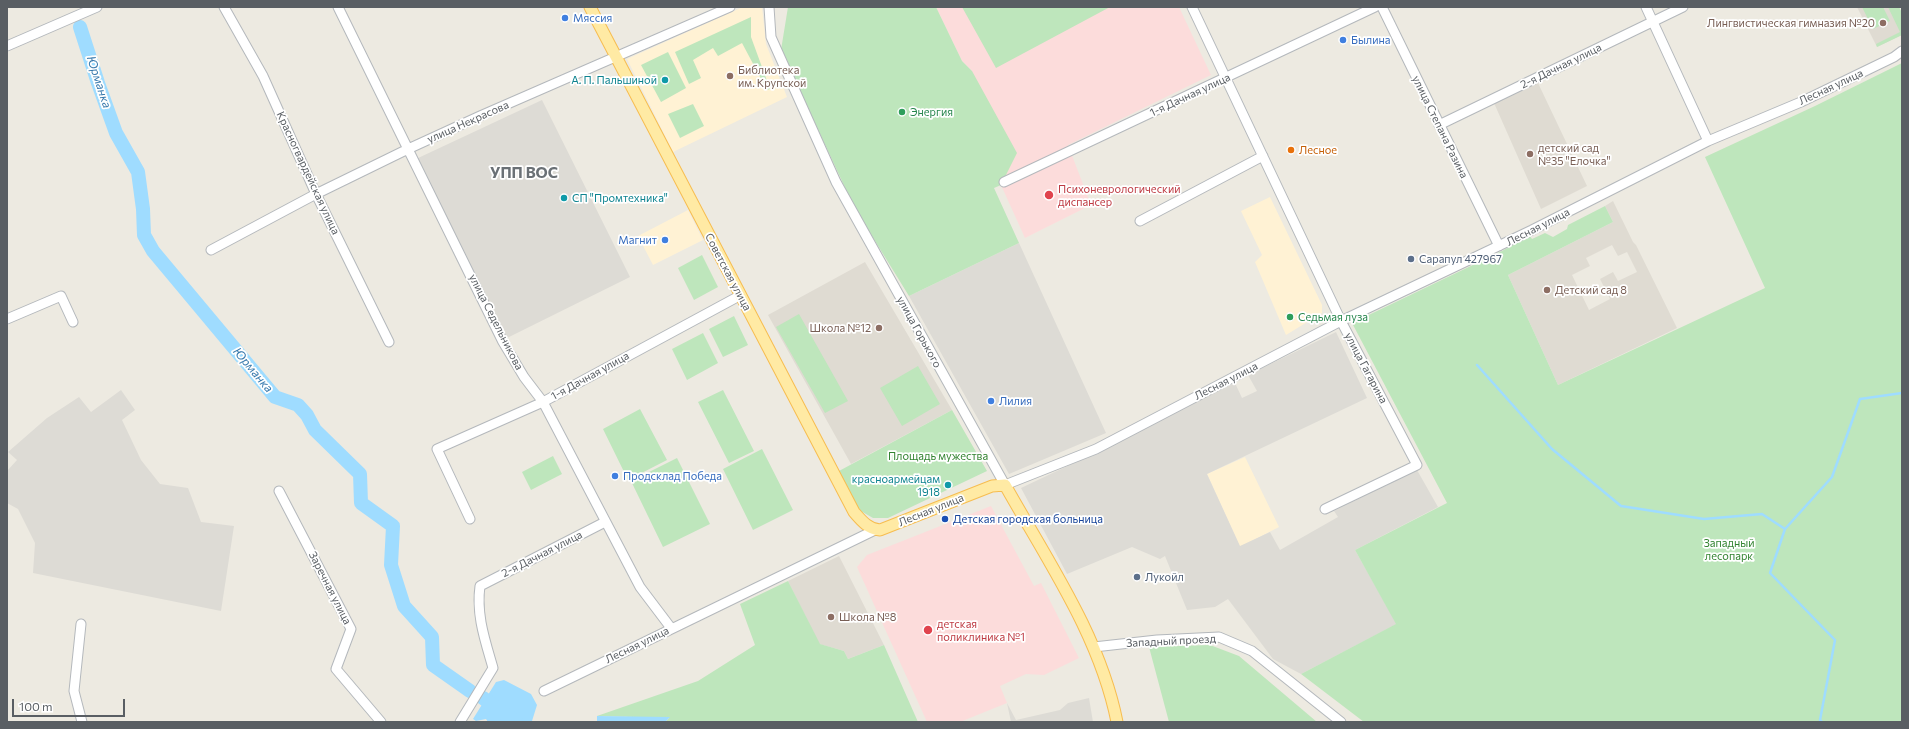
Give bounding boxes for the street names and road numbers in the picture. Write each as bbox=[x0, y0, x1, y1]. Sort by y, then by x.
street label: 2-я Дачная улица bbox=[1518, 41, 1604, 91]
street label: Лесная улица bbox=[1797, 66, 1865, 108]
street label: 1-я Дачная улица bbox=[1148, 71, 1232, 119]
street label: улица Степана Разина bbox=[1409, 73, 1471, 181]
street label: улица Некрасова bbox=[425, 98, 511, 146]
street label: Красногвардейская улица bbox=[274, 109, 342, 237]
street label: Лесная улица bbox=[1504, 205, 1572, 249]
street label: Советская улица bbox=[702, 231, 754, 313]
street label: улица Седельникова bbox=[466, 272, 526, 372]
street label: улица Горького bbox=[894, 294, 944, 370]
street label: улица Гагарина bbox=[1342, 330, 1390, 406]
street label: 1-я Дачная улица bbox=[549, 349, 631, 403]
street label: Лесная улица bbox=[1192, 359, 1260, 403]
street label: Лесная улица bbox=[896, 491, 966, 529]
street label: 2-я Дачная улица bbox=[499, 528, 585, 580]
street label: Заречная улица bbox=[306, 549, 354, 627]
street label: Лесная улица bbox=[603, 624, 671, 666]
street label: Западный проезд bbox=[1126, 632, 1216, 650]

